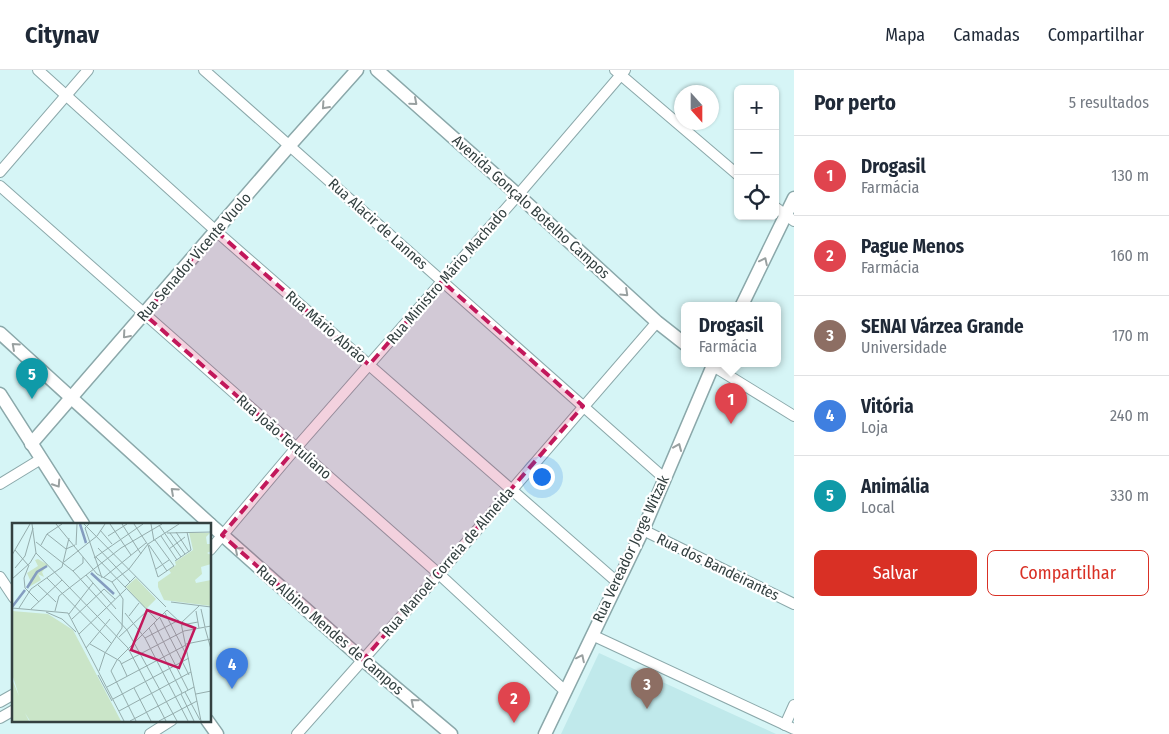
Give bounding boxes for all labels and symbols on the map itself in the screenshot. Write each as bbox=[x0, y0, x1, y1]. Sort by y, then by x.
north arrow bbox=[674, 85, 719, 130]
one-way arrow bbox=[408, 96, 417, 105]
one-way arrow bbox=[321, 101, 330, 110]
street label: Avenida Gonçalo Botelho Campos bbox=[449, 131, 613, 283]
street label: Rua Alacir de Lannes bbox=[325, 175, 431, 273]
street label: Rua Senador Vicente Vuolo bbox=[133, 189, 255, 325]
street label: Rua Ministro Mário Machado bbox=[383, 204, 511, 348]
one-way arrow bbox=[758, 258, 768, 267]
street label: Rua Mário Abrão bbox=[282, 287, 370, 367]
one-way arrow bbox=[620, 287, 629, 296]
one-way arrow bbox=[123, 329, 132, 338]
one-way arrow bbox=[11, 343, 20, 352]
pin: 5 bbox=[16, 358, 48, 399]
pin: 1 bbox=[715, 383, 747, 424]
street label: Rua João Tertuliano bbox=[233, 391, 335, 483]
one-way arrow bbox=[671, 443, 682, 452]
your location bbox=[529, 464, 555, 490]
street label: Rua Vereador Jorge Witzak bbox=[589, 472, 673, 626]
one-way arrow bbox=[51, 478, 60, 487]
street label: Rua Manoel Correia de Almeida bbox=[378, 484, 518, 640]
one-way arrow bbox=[170, 488, 179, 497]
inset map bbox=[12, 523, 211, 722]
street label: Rua dos Bandeirantes bbox=[654, 530, 782, 604]
one-way arrow bbox=[235, 546, 244, 555]
street label: Rua Albino Mendes de Campos bbox=[253, 561, 407, 699]
pin: 4 bbox=[216, 648, 248, 689]
one-way arrow bbox=[575, 654, 585, 663]
pin: 3 bbox=[631, 668, 663, 709]
pin: 2 bbox=[498, 682, 530, 723]
one-way arrow bbox=[410, 699, 419, 708]

